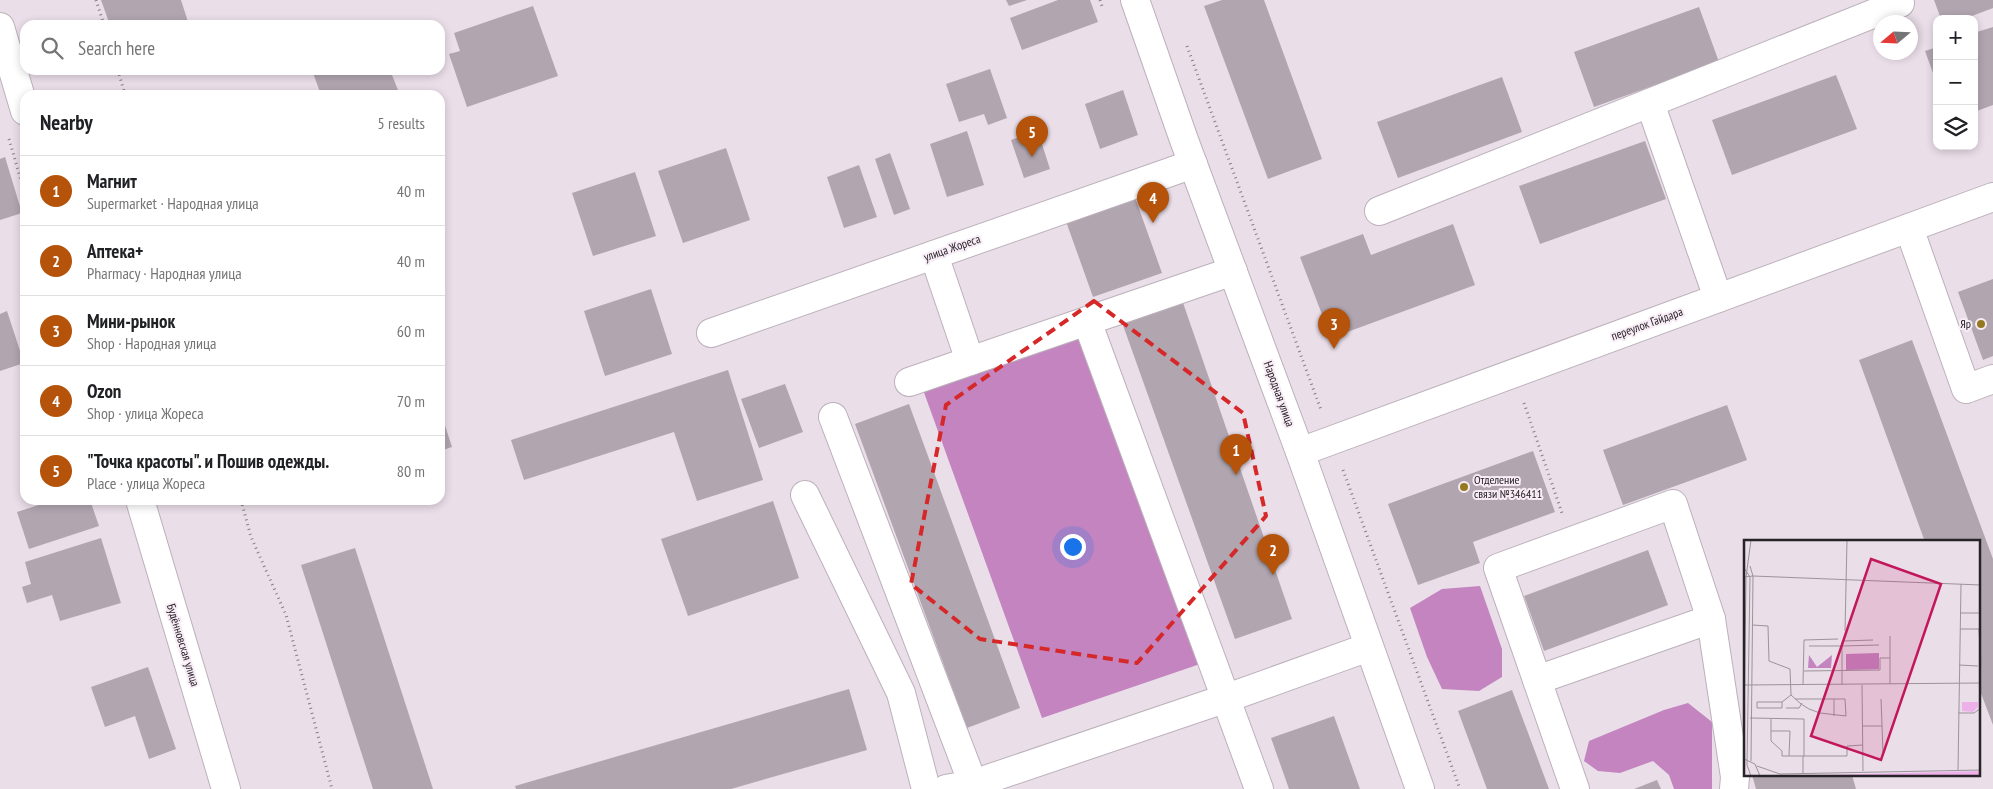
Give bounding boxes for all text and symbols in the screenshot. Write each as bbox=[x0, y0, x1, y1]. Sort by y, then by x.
north arrow bbox=[1873, 15, 1918, 60]
map controls bbox=[1933, 15, 1978, 150]
button: + bbox=[1933, 15, 1978, 60]
search box bbox=[20, 20, 445, 75]
icon: search bbox=[38, 34, 66, 62]
text: Search here bbox=[78, 36, 155, 60]
button: − bbox=[1933, 60, 1978, 105]
button: layers bbox=[1933, 105, 1978, 150]
text: Nearby bbox=[40, 109, 93, 136]
text: 5 results bbox=[378, 113, 425, 133]
pin: 5 bbox=[1016, 116, 1048, 157]
text: Магнит bbox=[87, 169, 137, 193]
text: 1 bbox=[52, 181, 60, 201]
text: 40 m bbox=[397, 181, 425, 201]
pin: 4 bbox=[1137, 182, 1169, 223]
text: Supermarket · Народная улица bbox=[87, 193, 259, 213]
street label: улица Жореса bbox=[921, 231, 982, 264]
text: Аптека+ bbox=[87, 239, 144, 263]
text: 2 bbox=[52, 251, 60, 271]
text: 40 m bbox=[397, 251, 425, 271]
text: Pharmacy · Народная улица bbox=[87, 263, 242, 283]
street label: переулок Гайдара bbox=[1609, 304, 1685, 343]
pin: 3 bbox=[1318, 308, 1350, 349]
text: Мини-рынок bbox=[87, 309, 175, 333]
place label: Яр bbox=[1960, 316, 1971, 331]
marker: Яр bbox=[1975, 318, 1987, 330]
text: 3 bbox=[52, 321, 60, 341]
text: 60 m bbox=[397, 321, 425, 341]
text: Shop · Народная улица bbox=[87, 333, 217, 353]
street label: Народная улица bbox=[1261, 359, 1298, 429]
text: Ozon bbox=[87, 379, 121, 403]
text: 4 bbox=[52, 391, 60, 411]
text: 70 m bbox=[397, 391, 425, 411]
text: Shop · улица Жореса bbox=[87, 403, 204, 423]
pin: 1 bbox=[1220, 434, 1252, 475]
text: "Точка красоты". и Пошив одежды. bbox=[87, 449, 329, 473]
text: 5 bbox=[52, 461, 60, 481]
text: 80 m bbox=[397, 461, 425, 481]
place label: Отделение связи №346411 bbox=[1474, 472, 1542, 501]
text: Place · улица Жореса bbox=[87, 473, 205, 493]
marker: Отделение связи №346411 bbox=[1458, 481, 1470, 493]
your location bbox=[1060, 534, 1086, 560]
pin: 2 bbox=[1257, 534, 1289, 575]
inset map bbox=[1744, 540, 1980, 776]
street label: Будённовская улица bbox=[164, 602, 203, 688]

